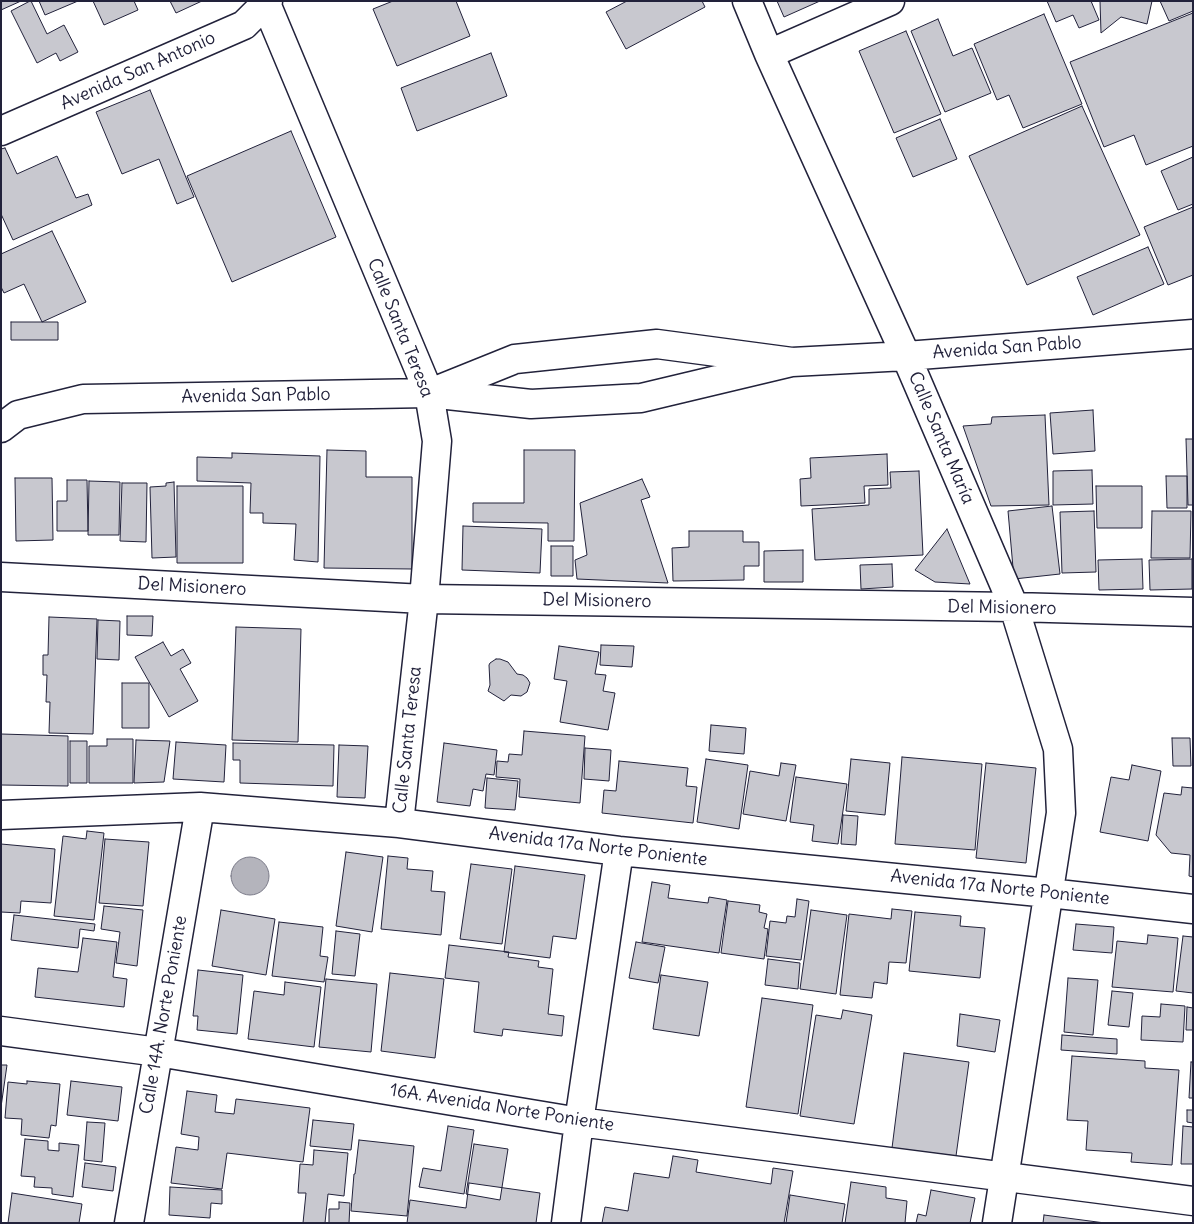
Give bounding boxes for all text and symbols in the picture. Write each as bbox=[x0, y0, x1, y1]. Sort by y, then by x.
street label: Avenida San Antonio bbox=[57, 27, 219, 115]
street label: Calle Santa Teresa bbox=[362, 255, 438, 401]
street label: Avenida San Pablo bbox=[932, 332, 1082, 364]
street label: Calle Santa María bbox=[903, 369, 979, 507]
street label: Avenida San Pablo bbox=[181, 384, 331, 408]
street label: Del Misionero bbox=[137, 573, 247, 601]
street label: Del Misionero bbox=[542, 589, 652, 613]
street label: Del Misionero bbox=[947, 596, 1057, 620]
street label: Calle Santa Teresa bbox=[390, 665, 426, 815]
street label: Avenida 17a Norte Poniente bbox=[487, 823, 709, 871]
street label: Avenida 17a Norte Poniente bbox=[889, 866, 1111, 910]
street label: Calle 14A. Norte Poniente bbox=[136, 914, 192, 1116]
street label: 16A. Avenida Norte Poniente bbox=[388, 1080, 616, 1136]

